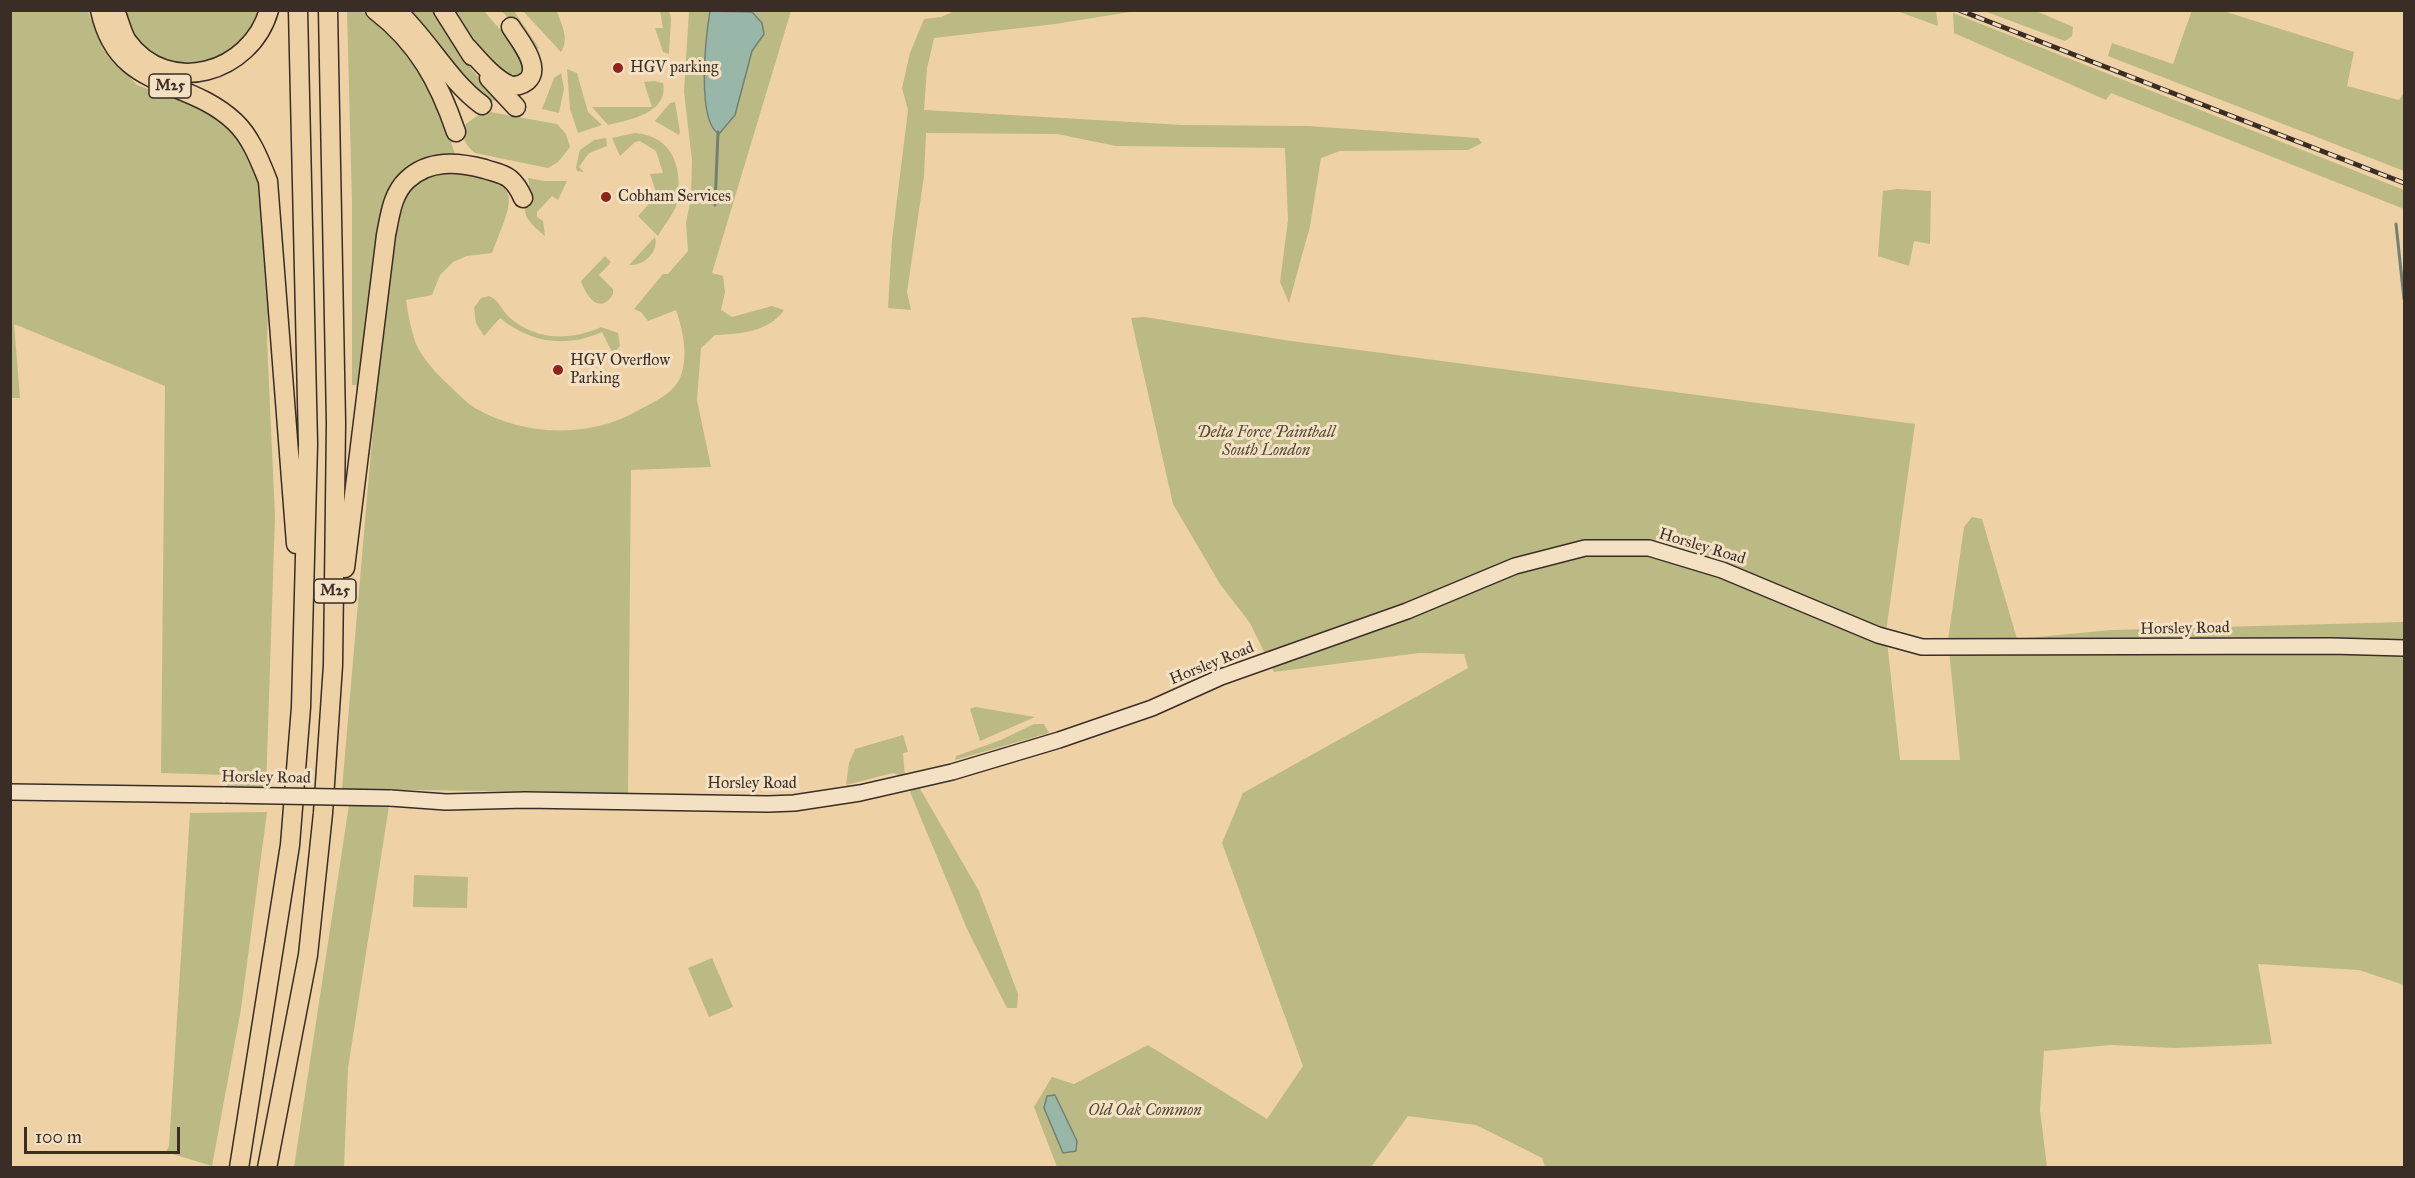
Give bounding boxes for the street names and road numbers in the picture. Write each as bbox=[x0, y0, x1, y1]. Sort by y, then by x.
road number: M25 bbox=[149, 74, 191, 98]
street label: Horsley Road bbox=[1656, 525, 1748, 569]
road number: M25 bbox=[314, 579, 356, 603]
street label: Horsley Road bbox=[2140, 619, 2230, 639]
street label: Horsley Road bbox=[1167, 638, 1257, 690]
street label: Horsley Road bbox=[221, 768, 311, 788]
street label: Horsley Road bbox=[707, 774, 797, 794]

